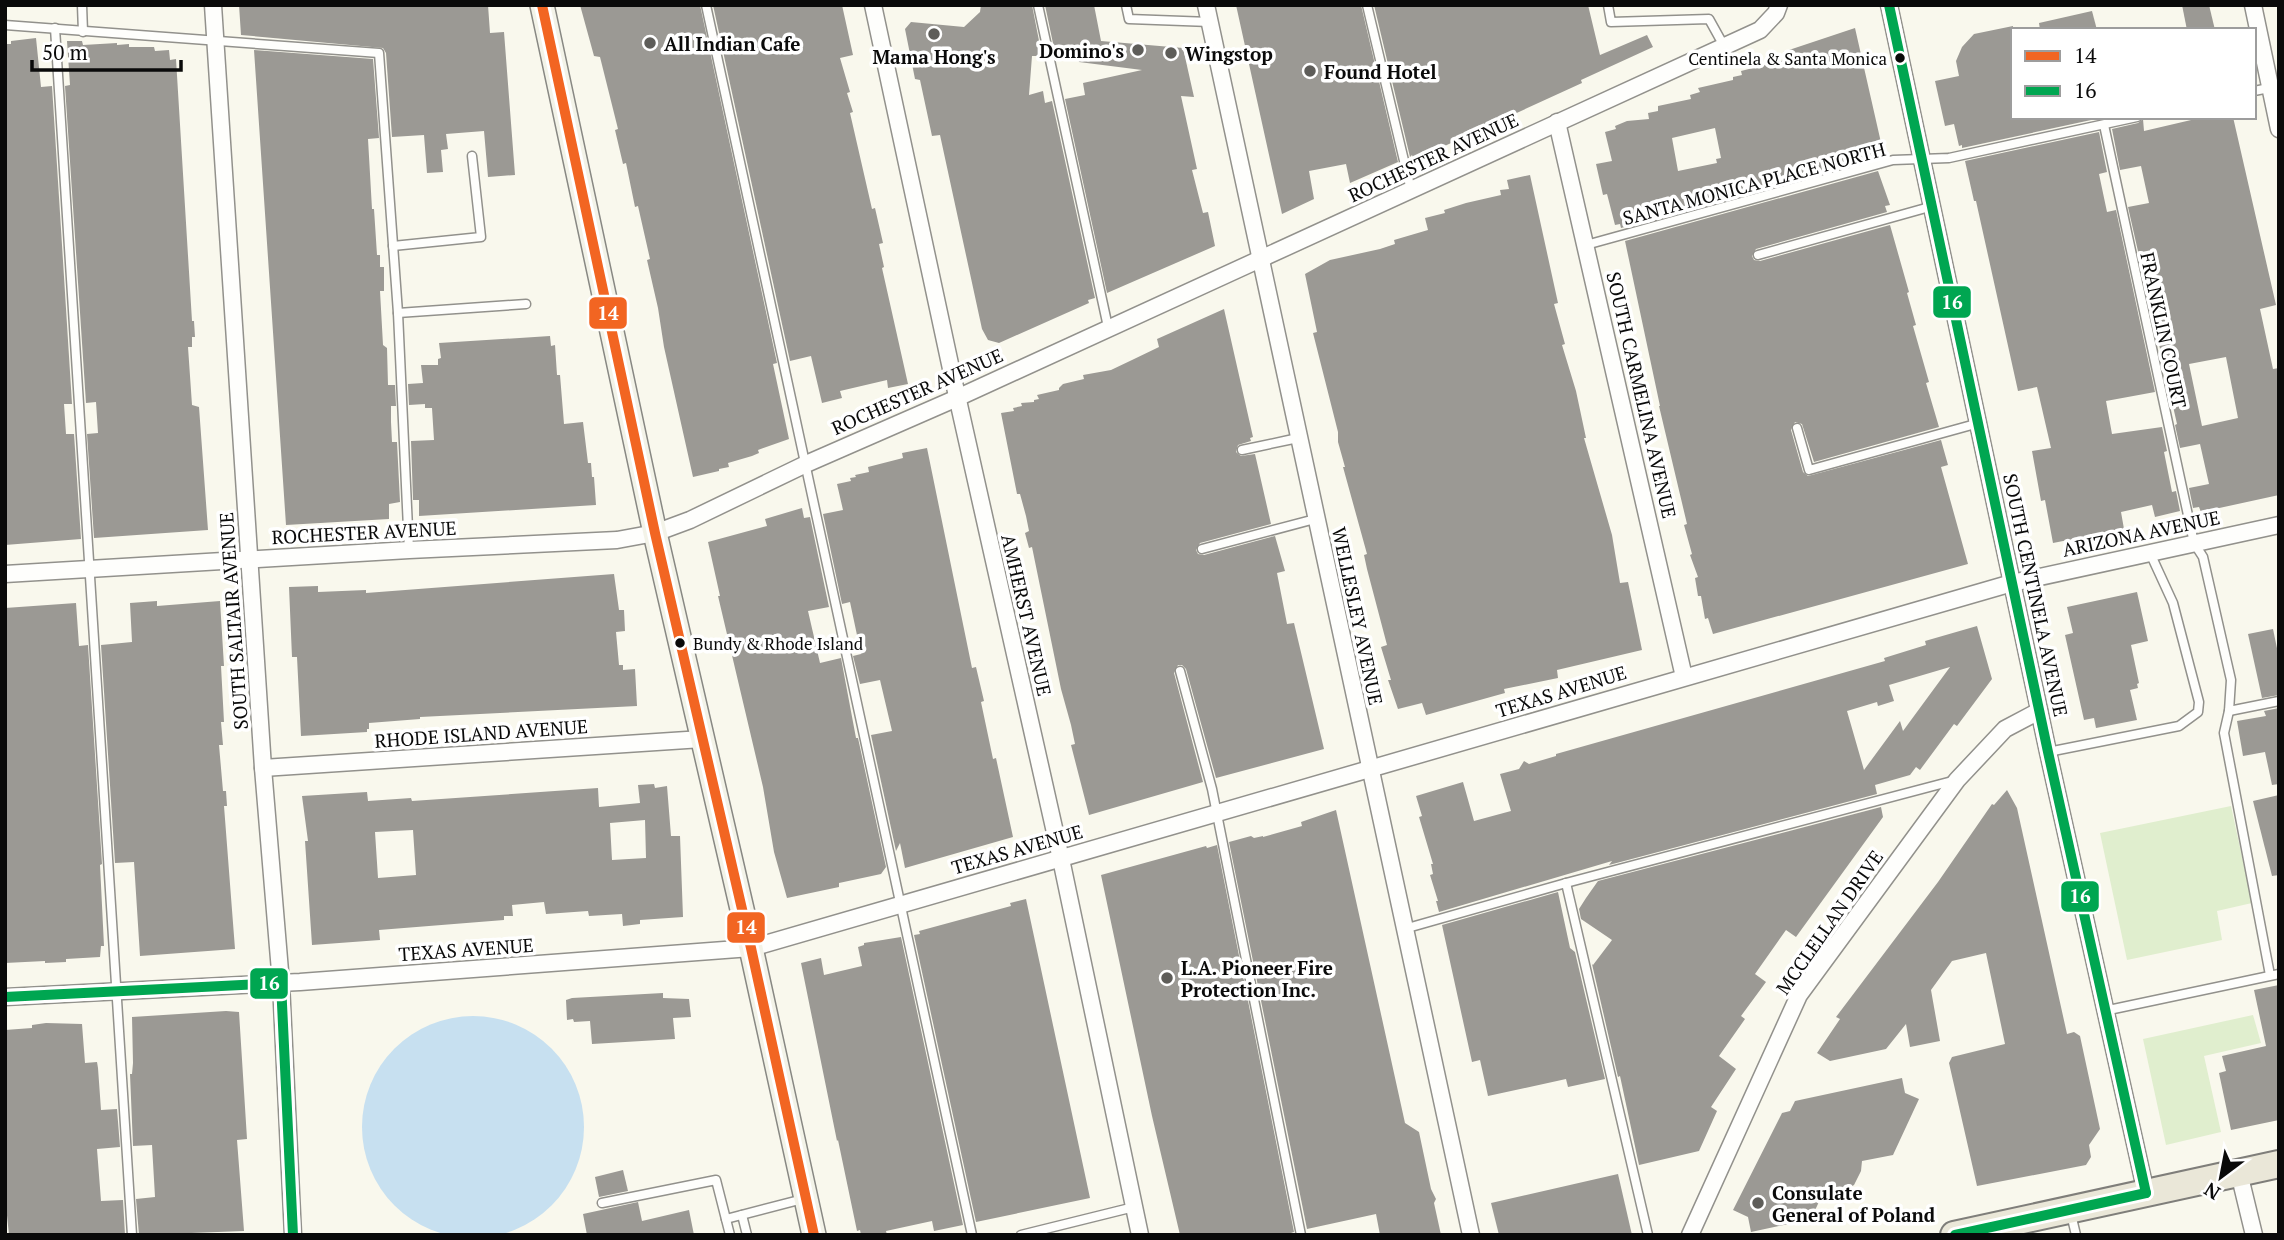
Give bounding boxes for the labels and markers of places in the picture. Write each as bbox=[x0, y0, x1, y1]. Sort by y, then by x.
marker: Mama Hong's bbox=[926, 26, 942, 42]
place label: All Indian Cafe bbox=[664, 31, 801, 56]
marker: All Indian Cafe bbox=[642, 35, 658, 51]
place label: Domino's bbox=[1039, 38, 1124, 63]
place label: Wingstop bbox=[1185, 41, 1273, 66]
marker: Domino's bbox=[1130, 42, 1146, 58]
place label: Mama Hong's bbox=[872, 44, 996, 69]
marker: Wingstop bbox=[1163, 45, 1179, 61]
place label: Centinela & Santa Monica bbox=[1688, 47, 1887, 70]
marker: Centinela & Santa Monica bbox=[1893, 51, 1907, 65]
place label: Found Hotel bbox=[1324, 59, 1437, 84]
marker: Found Hotel bbox=[1302, 63, 1318, 79]
place label: Bundy & Rhode Island bbox=[693, 632, 864, 655]
marker: Bundy & Rhode Island bbox=[673, 636, 687, 650]
place label: L.A. Pioneer Fire Protection Inc. bbox=[1181, 955, 1333, 1002]
marker: L.A. Pioneer Fire Protection Inc. bbox=[1159, 970, 1175, 986]
place label: Consulate General of Poland bbox=[1772, 1180, 1936, 1227]
marker: Consulate General of Poland bbox=[1750, 1195, 1766, 1211]

